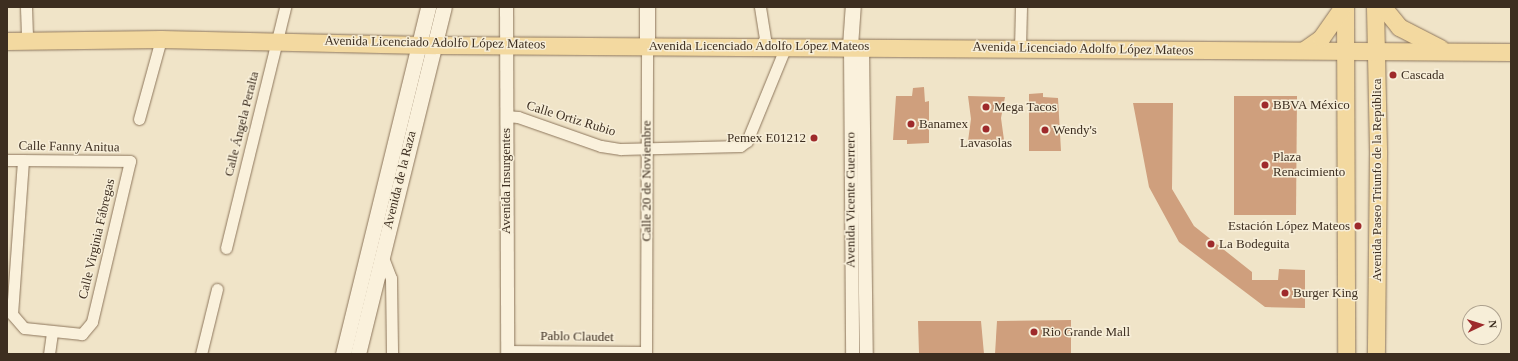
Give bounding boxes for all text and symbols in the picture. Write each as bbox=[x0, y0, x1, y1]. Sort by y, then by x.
street label: Avenida Licenciado Adolfo López Mateos bbox=[324, 33, 546, 53]
street label: Avenida Licenciado Adolfo López Mateos bbox=[648, 38, 870, 54]
street label: Avenida Licenciado Adolfo López Mateos bbox=[972, 39, 1194, 59]
place label: Cascada bbox=[1401, 67, 1444, 83]
street label: Calle Ángela Peralta bbox=[221, 70, 263, 178]
marker: Cascada bbox=[1388, 70, 1398, 80]
street label: Avenida Paseo Triunfo de la República bbox=[1369, 78, 1385, 282]
place label: BBVA México bbox=[1273, 97, 1350, 113]
street label: Calle Ortiz Rubio bbox=[525, 98, 617, 140]
place label: Mega Tacos bbox=[994, 99, 1057, 115]
marker: BBVA México bbox=[1260, 100, 1270, 110]
marker: Mega Tacos bbox=[981, 102, 991, 112]
place label: Banamex bbox=[919, 116, 968, 132]
marker: Banamex bbox=[906, 119, 916, 129]
street label: Calle 20 de Noviembre bbox=[639, 121, 655, 241]
place label: Wendy's bbox=[1053, 122, 1097, 138]
marker: Lavasolas bbox=[981, 124, 991, 134]
marker: Wendy's bbox=[1040, 125, 1050, 135]
street label: Avenida Insurgentes bbox=[498, 128, 514, 234]
street label: Avenida de la Raza bbox=[380, 129, 420, 231]
place label: Pemex E01212 bbox=[727, 130, 806, 146]
street label: Avenida Vicente Guerrero bbox=[843, 132, 859, 268]
marker: Pemex E01212 bbox=[809, 133, 819, 143]
place label: Lavasolas bbox=[960, 135, 1012, 151]
street label: Calle Fanny Anitua bbox=[18, 138, 120, 156]
place label: Plaza Renacimiento bbox=[1273, 150, 1345, 181]
marker: Plaza Renacimiento bbox=[1260, 160, 1270, 170]
street label: Calle Virginia Fábregas bbox=[76, 177, 118, 301]
place label: Estación López Mateos bbox=[1228, 218, 1350, 234]
marker: Estación López Mateos bbox=[1353, 221, 1363, 231]
place label: La Bodeguita bbox=[1219, 236, 1289, 252]
marker: La Bodeguita bbox=[1206, 239, 1216, 249]
place label: Burger King bbox=[1293, 285, 1358, 301]
marker: Burger King bbox=[1280, 288, 1290, 298]
north arrow bbox=[1462, 305, 1502, 345]
text: N bbox=[1487, 320, 1499, 329]
place label: Rio Grande Mall bbox=[1042, 324, 1130, 340]
marker: Rio Grande Mall bbox=[1029, 327, 1039, 337]
street label: Pablo Claudet bbox=[540, 329, 614, 345]

